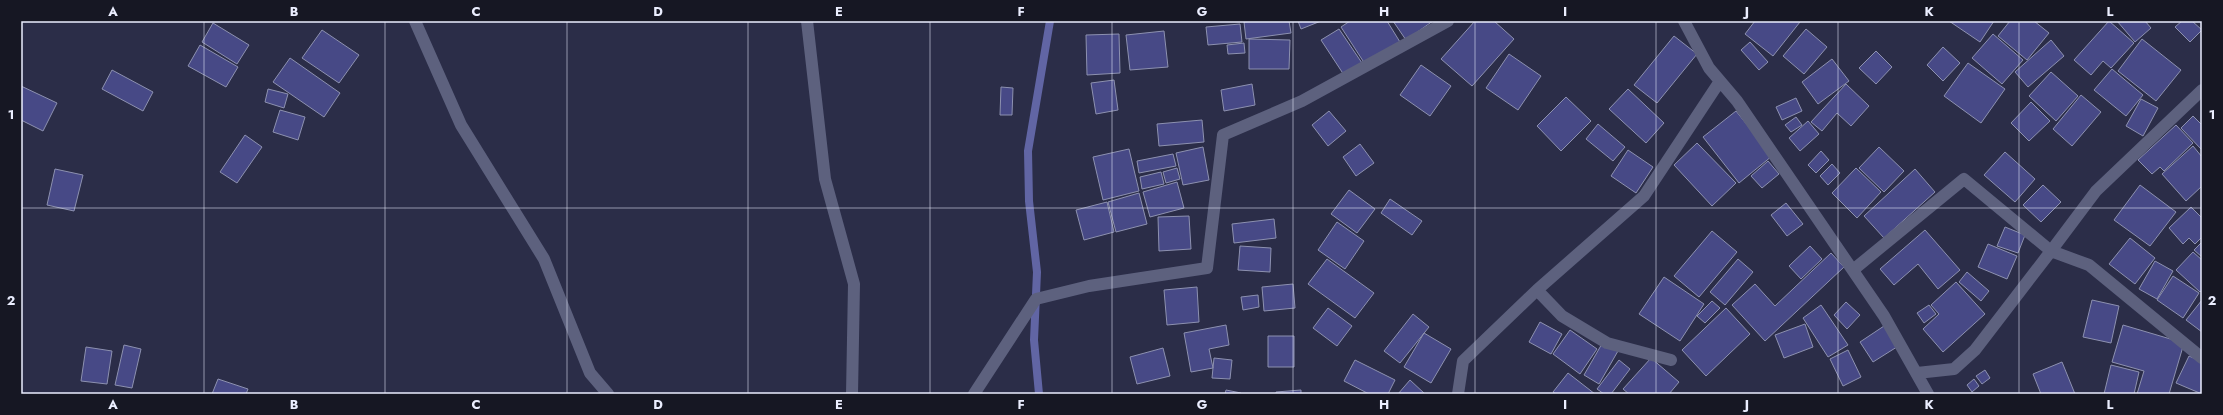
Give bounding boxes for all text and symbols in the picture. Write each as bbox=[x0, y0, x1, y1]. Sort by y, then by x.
text: A bbox=[107, 2, 118, 21]
text: B bbox=[290, 2, 299, 21]
text: C bbox=[471, 2, 481, 21]
text: D bbox=[653, 2, 663, 21]
text: E bbox=[835, 2, 843, 21]
text: F bbox=[1017, 2, 1025, 21]
text: G bbox=[1197, 2, 1208, 21]
text: H bbox=[1379, 2, 1389, 21]
text: I bbox=[1563, 2, 1567, 21]
text: J bbox=[1742, 2, 1749, 21]
text: K bbox=[1924, 2, 1934, 21]
text: L bbox=[2107, 2, 2114, 21]
text: 1 bbox=[8, 105, 14, 124]
text: 1 bbox=[2209, 105, 2215, 124]
text: 2 bbox=[7, 291, 15, 310]
text: 2 bbox=[2208, 291, 2216, 310]
text: A bbox=[107, 395, 118, 414]
text: B bbox=[290, 395, 299, 414]
text: C bbox=[471, 395, 481, 414]
text: D bbox=[653, 395, 663, 414]
text: E bbox=[835, 395, 843, 414]
text: F bbox=[1017, 395, 1025, 414]
text: G bbox=[1197, 395, 1208, 414]
text: H bbox=[1379, 395, 1389, 414]
text: I bbox=[1563, 395, 1567, 414]
text: J bbox=[1742, 395, 1749, 414]
text: K bbox=[1924, 395, 1934, 414]
text: L bbox=[2107, 395, 2114, 414]

